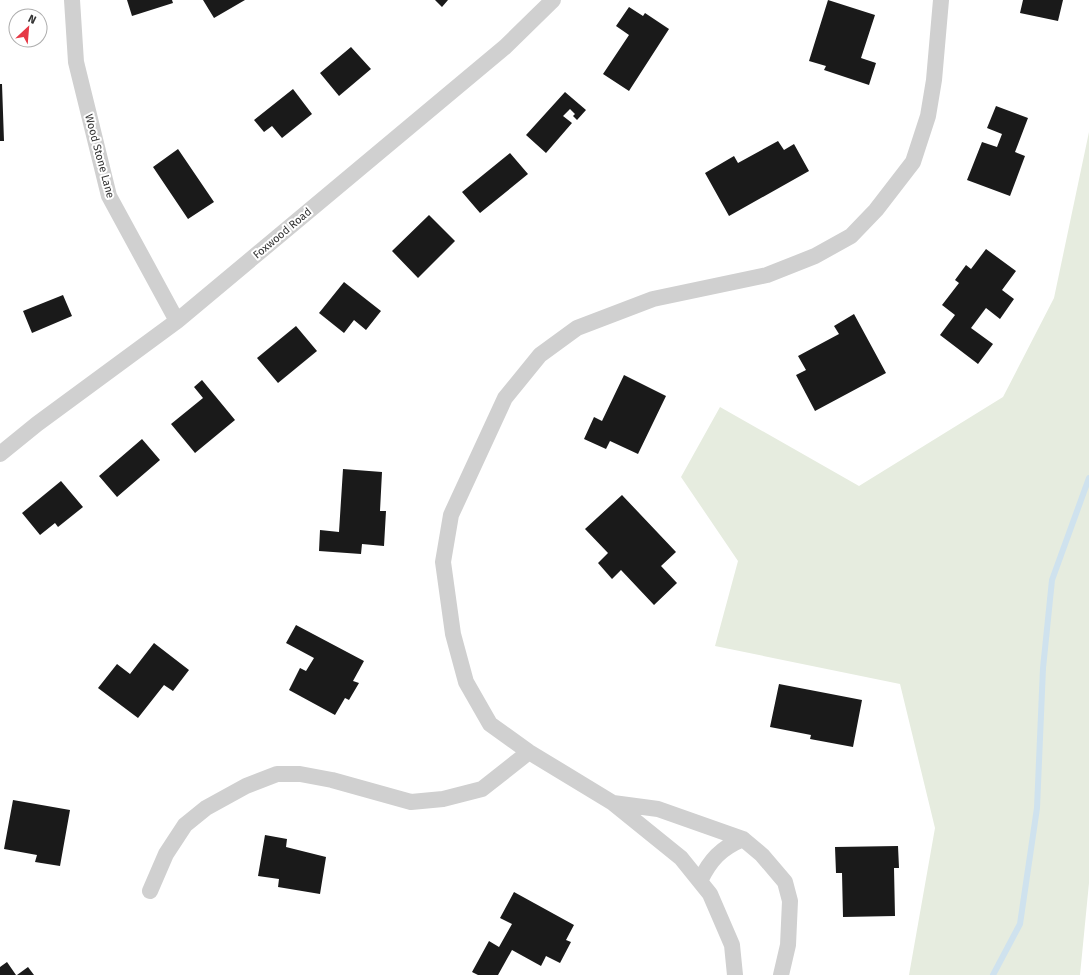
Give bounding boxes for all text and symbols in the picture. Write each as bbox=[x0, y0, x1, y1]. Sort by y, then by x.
north arrow bbox=[8, 8, 48, 48]
text: N bbox=[26, 12, 38, 27]
street label: Wood Stone Lane bbox=[82, 113, 117, 200]
street label: Foxwood Road bbox=[250, 205, 314, 262]

